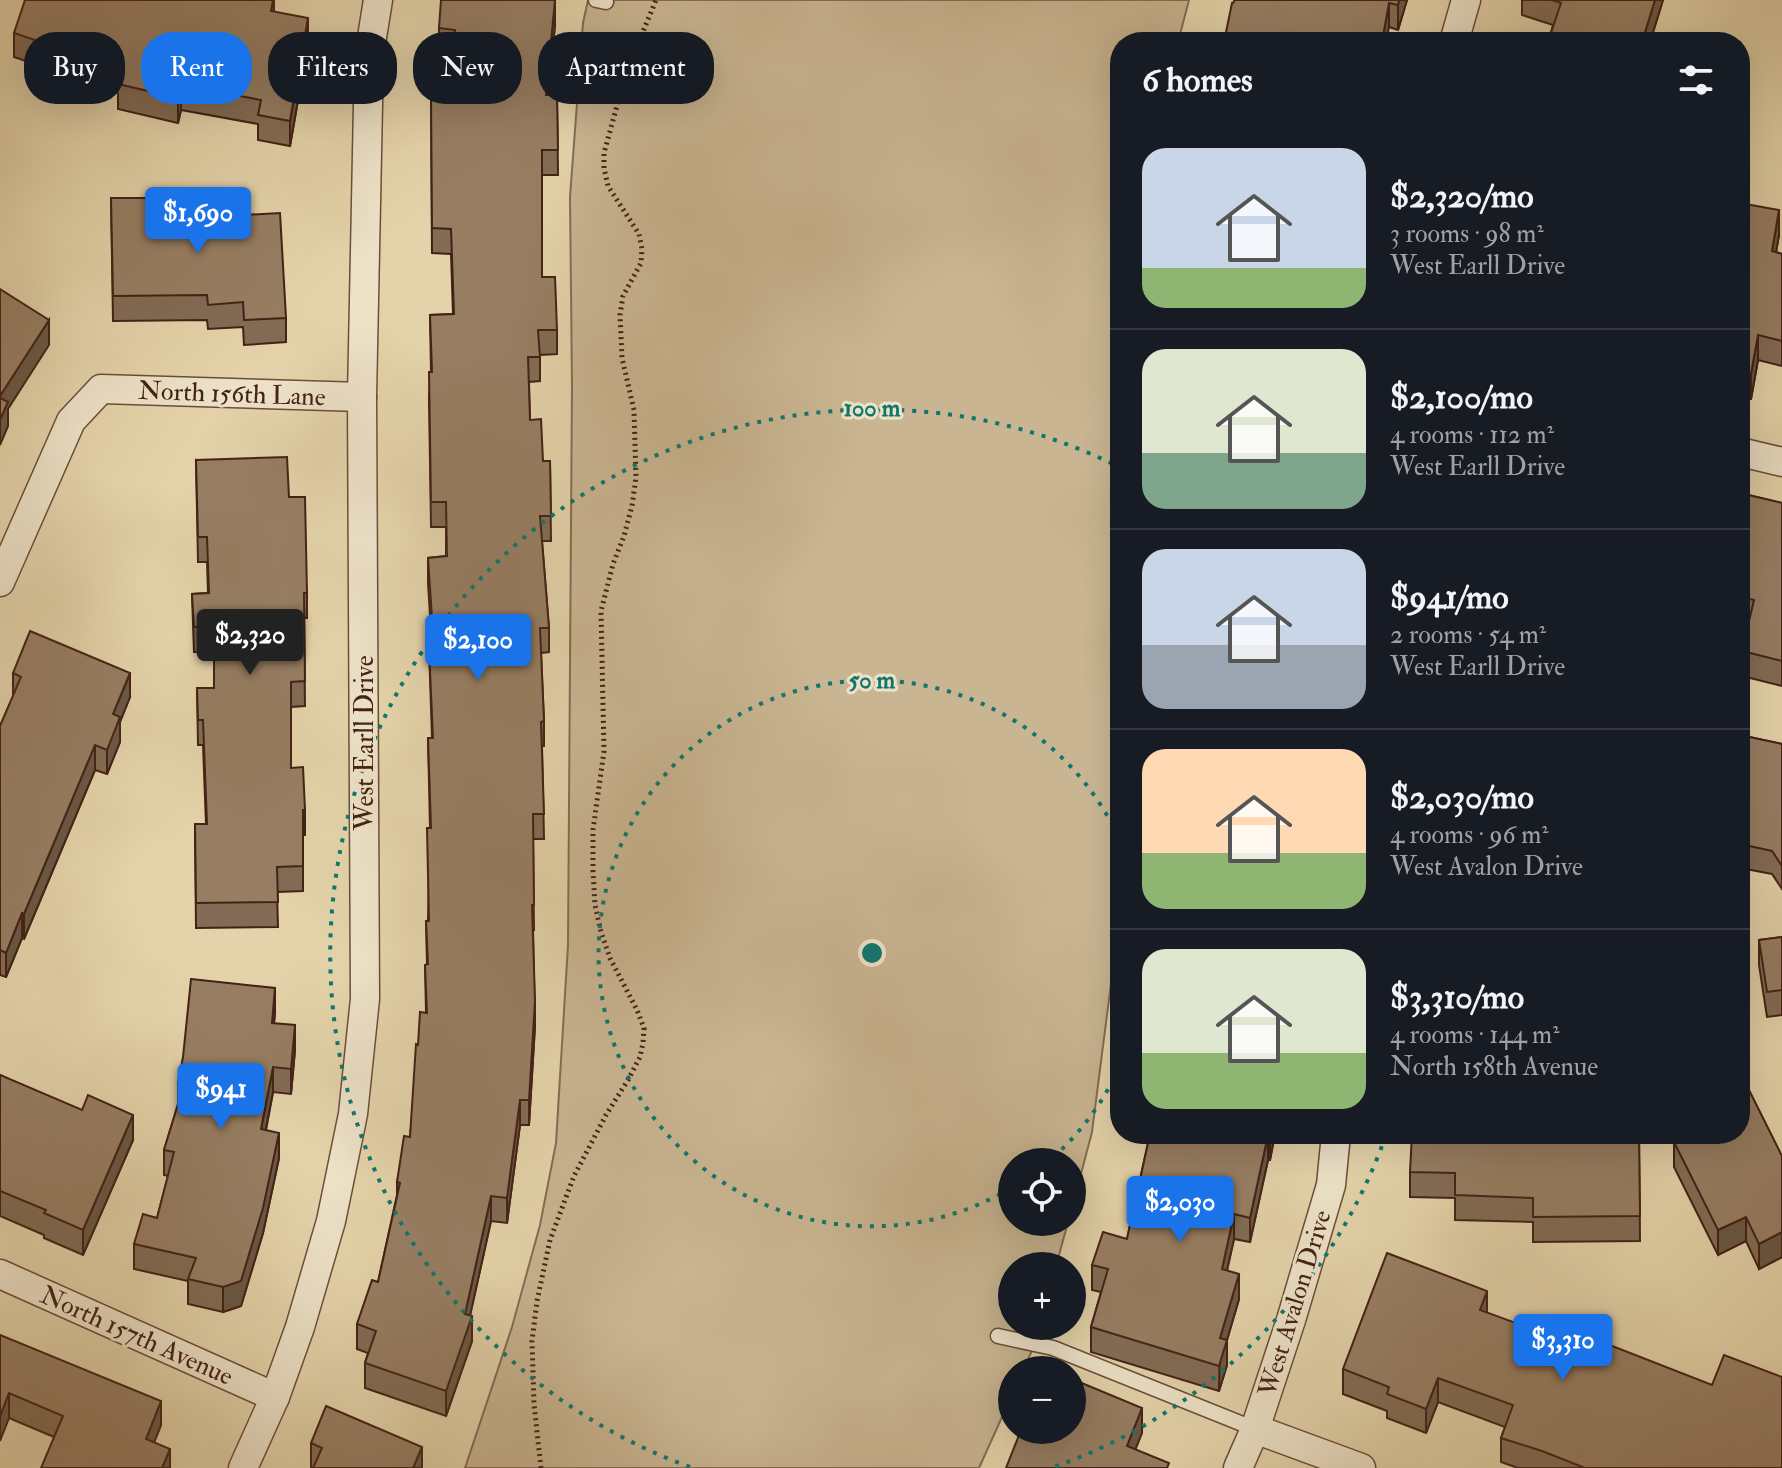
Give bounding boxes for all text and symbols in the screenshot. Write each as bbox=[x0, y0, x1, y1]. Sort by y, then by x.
chip: Buy bbox=[24, 32, 125, 104]
chip: Rent bbox=[141, 32, 252, 104]
chip: Filters bbox=[268, 32, 397, 104]
chip: New bbox=[413, 32, 522, 104]
chip: Apartment bbox=[538, 32, 714, 104]
icon: filters bbox=[1674, 58, 1718, 102]
text: 6 homes bbox=[1142, 59, 1253, 102]
text: $2,320/mo bbox=[1390, 175, 1534, 218]
icon: home bbox=[1206, 180, 1302, 276]
pin: $1,690 bbox=[133, 187, 263, 255]
text: $1,690 bbox=[163, 197, 233, 229]
text: 3 rooms · 98 m² bbox=[1390, 218, 1544, 250]
text: West Earll Drive bbox=[1390, 250, 1565, 282]
street label: North 156th Lane bbox=[138, 375, 326, 413]
text: $2,100/mo bbox=[1390, 376, 1533, 419]
icon: home bbox=[1206, 381, 1302, 477]
text: 100 m bbox=[844, 393, 901, 424]
text: 4 rooms · 112 m² bbox=[1390, 419, 1554, 451]
text: West Earll Drive bbox=[1390, 451, 1565, 483]
text: $941/mo bbox=[1390, 576, 1509, 619]
icon: home bbox=[1206, 581, 1302, 677]
pin: $2,320 bbox=[185, 609, 315, 677]
pin: $2,100 bbox=[413, 614, 543, 682]
text: $2,320 bbox=[215, 619, 285, 651]
text: 2 rooms · 54 m² bbox=[1390, 619, 1546, 651]
text: $2,100 bbox=[443, 624, 513, 656]
text: West Earll Drive bbox=[1390, 651, 1565, 683]
street label: West Earll Drive bbox=[349, 655, 381, 832]
text: 50 m bbox=[849, 665, 896, 696]
text: $2,030/mo bbox=[1390, 776, 1534, 819]
icon: home bbox=[1206, 781, 1302, 877]
text: 4 rooms · 96 m² bbox=[1390, 819, 1549, 851]
text: West Avalon Drive bbox=[1390, 851, 1583, 883]
centre of rings bbox=[858, 939, 886, 967]
text: $3,310/mo bbox=[1390, 976, 1524, 1019]
icon: home bbox=[1206, 981, 1302, 1077]
text: 4 rooms · 144 m² bbox=[1390, 1019, 1560, 1051]
text: North 158th Avenue bbox=[1390, 1051, 1598, 1083]
pin: $941 bbox=[174, 1063, 268, 1131]
text: $941 bbox=[195, 1073, 247, 1105]
map controls bbox=[998, 1148, 1086, 1444]
button: locate bbox=[998, 1148, 1086, 1236]
pin: $2,030 bbox=[1115, 1176, 1245, 1244]
text: $2,030 bbox=[1145, 1186, 1215, 1218]
street label: West Avalon Drive bbox=[1251, 1206, 1338, 1401]
button: + bbox=[998, 1252, 1086, 1340]
street label: North 157th Avenue bbox=[35, 1279, 238, 1393]
pin: $3,310 bbox=[1498, 1314, 1628, 1382]
text: $3,310 bbox=[1531, 1324, 1595, 1356]
button: − bbox=[998, 1356, 1086, 1444]

